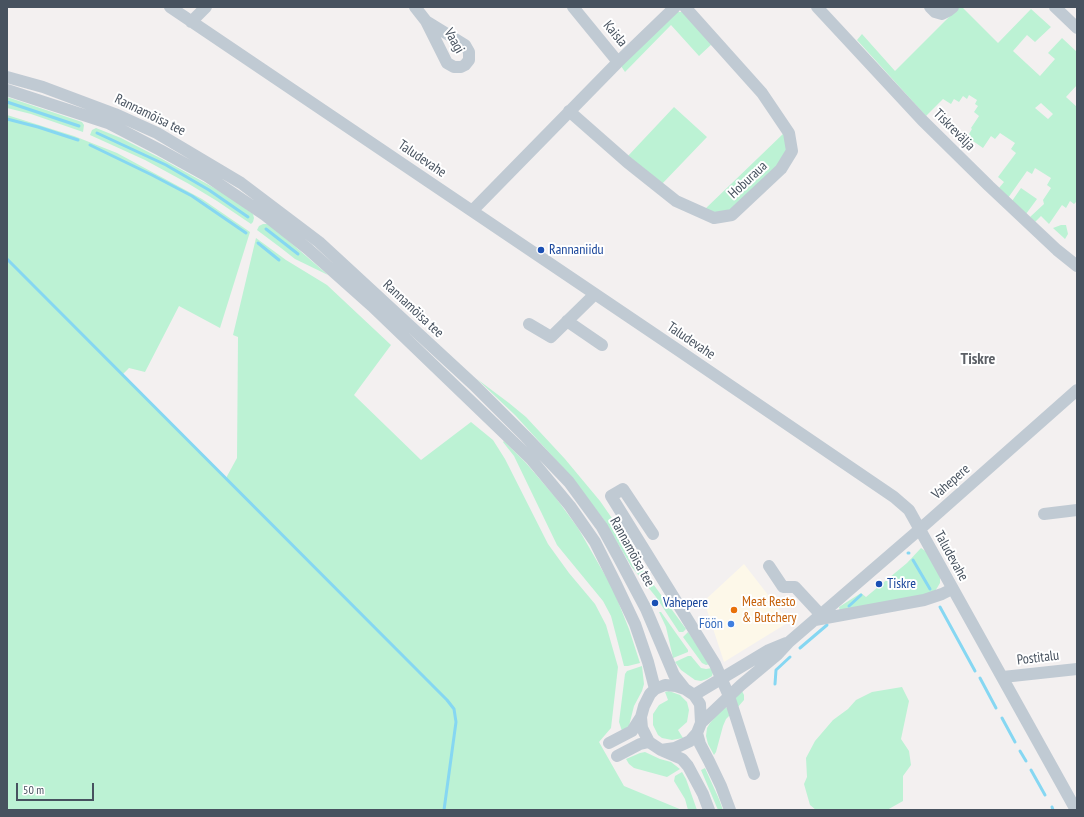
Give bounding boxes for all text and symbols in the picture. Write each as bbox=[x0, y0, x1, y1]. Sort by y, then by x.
street label: Kaisla bbox=[599, 18, 631, 50]
street label: Vaagi bbox=[440, 25, 468, 57]
street label: Rannamõisa tee bbox=[112, 91, 188, 139]
street label: Tiskrevälja bbox=[930, 106, 978, 154]
street label: Taludevahe bbox=[395, 137, 449, 181]
street label: Hoburaua bbox=[725, 158, 771, 202]
place label: Rannaniidu bbox=[549, 242, 604, 258]
marker: Rannaniidu bbox=[536, 245, 546, 255]
street label: Rannamõisa tee bbox=[379, 277, 447, 341]
street label: Taludevahe bbox=[664, 319, 718, 363]
district label: Tiskre bbox=[961, 349, 995, 369]
street label: Vahepere bbox=[929, 461, 973, 503]
street label: Rannamõisa tee bbox=[606, 514, 658, 590]
street label: Taludevahe bbox=[930, 528, 972, 584]
place label: Tiskre bbox=[887, 576, 916, 592]
marker: Tiskre bbox=[874, 579, 884, 589]
place label: Meat Resto & Butchery bbox=[742, 594, 797, 626]
place label: Vahepere bbox=[663, 595, 708, 611]
marker: Vahepere bbox=[650, 598, 660, 608]
marker: Meat Resto & Butchery bbox=[729, 605, 739, 615]
place label: Föön bbox=[699, 616, 723, 632]
marker: Föön bbox=[726, 619, 736, 629]
street label: Postitalu bbox=[1016, 647, 1060, 669]
scale bar bbox=[18, 775, 96, 801]
text: 50 m bbox=[23, 782, 44, 797]

